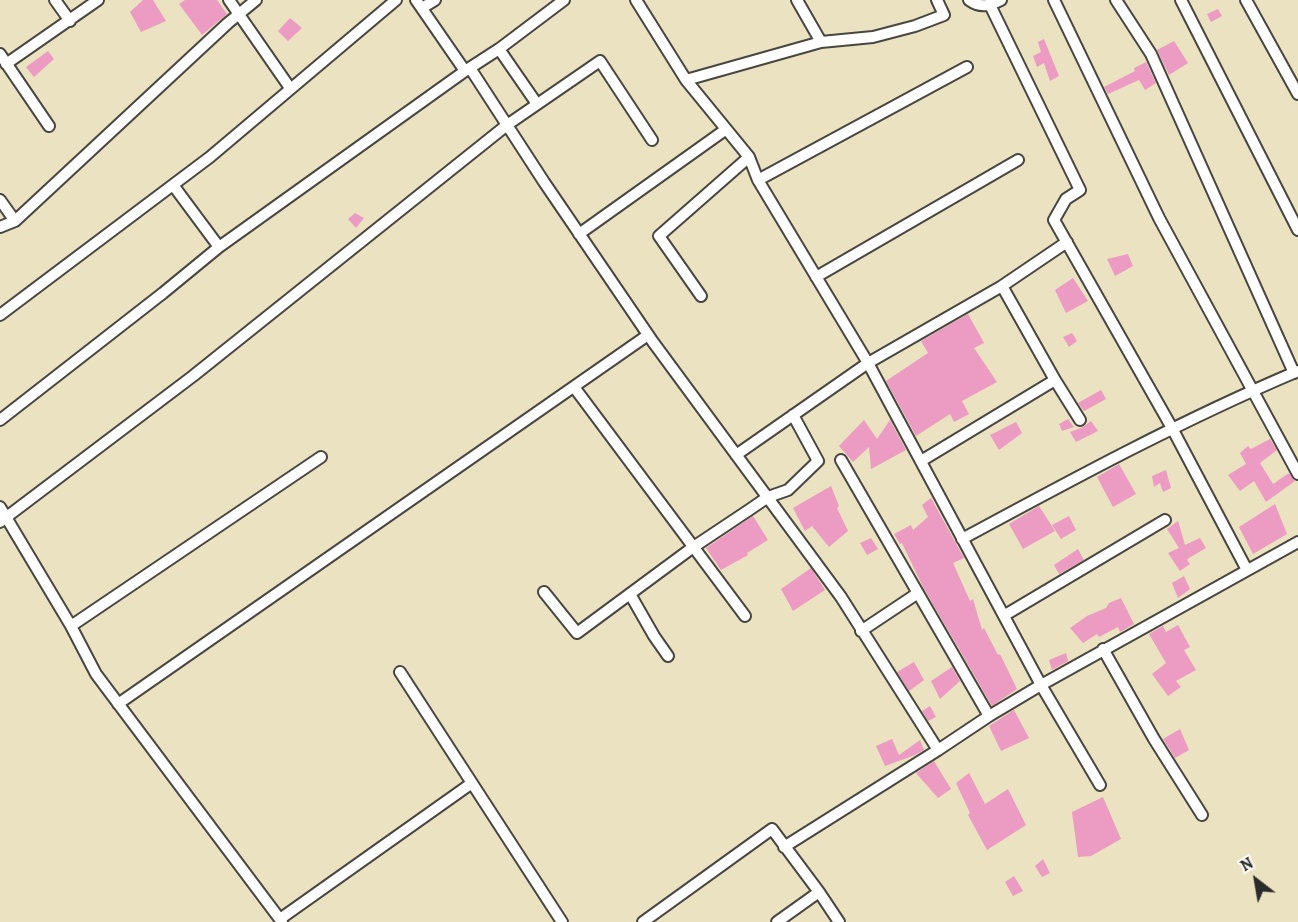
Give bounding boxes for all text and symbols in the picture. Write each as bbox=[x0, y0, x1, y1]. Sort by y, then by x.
north arrow bbox=[1226, 850, 1286, 910]
text: N bbox=[1236, 852, 1257, 877]

